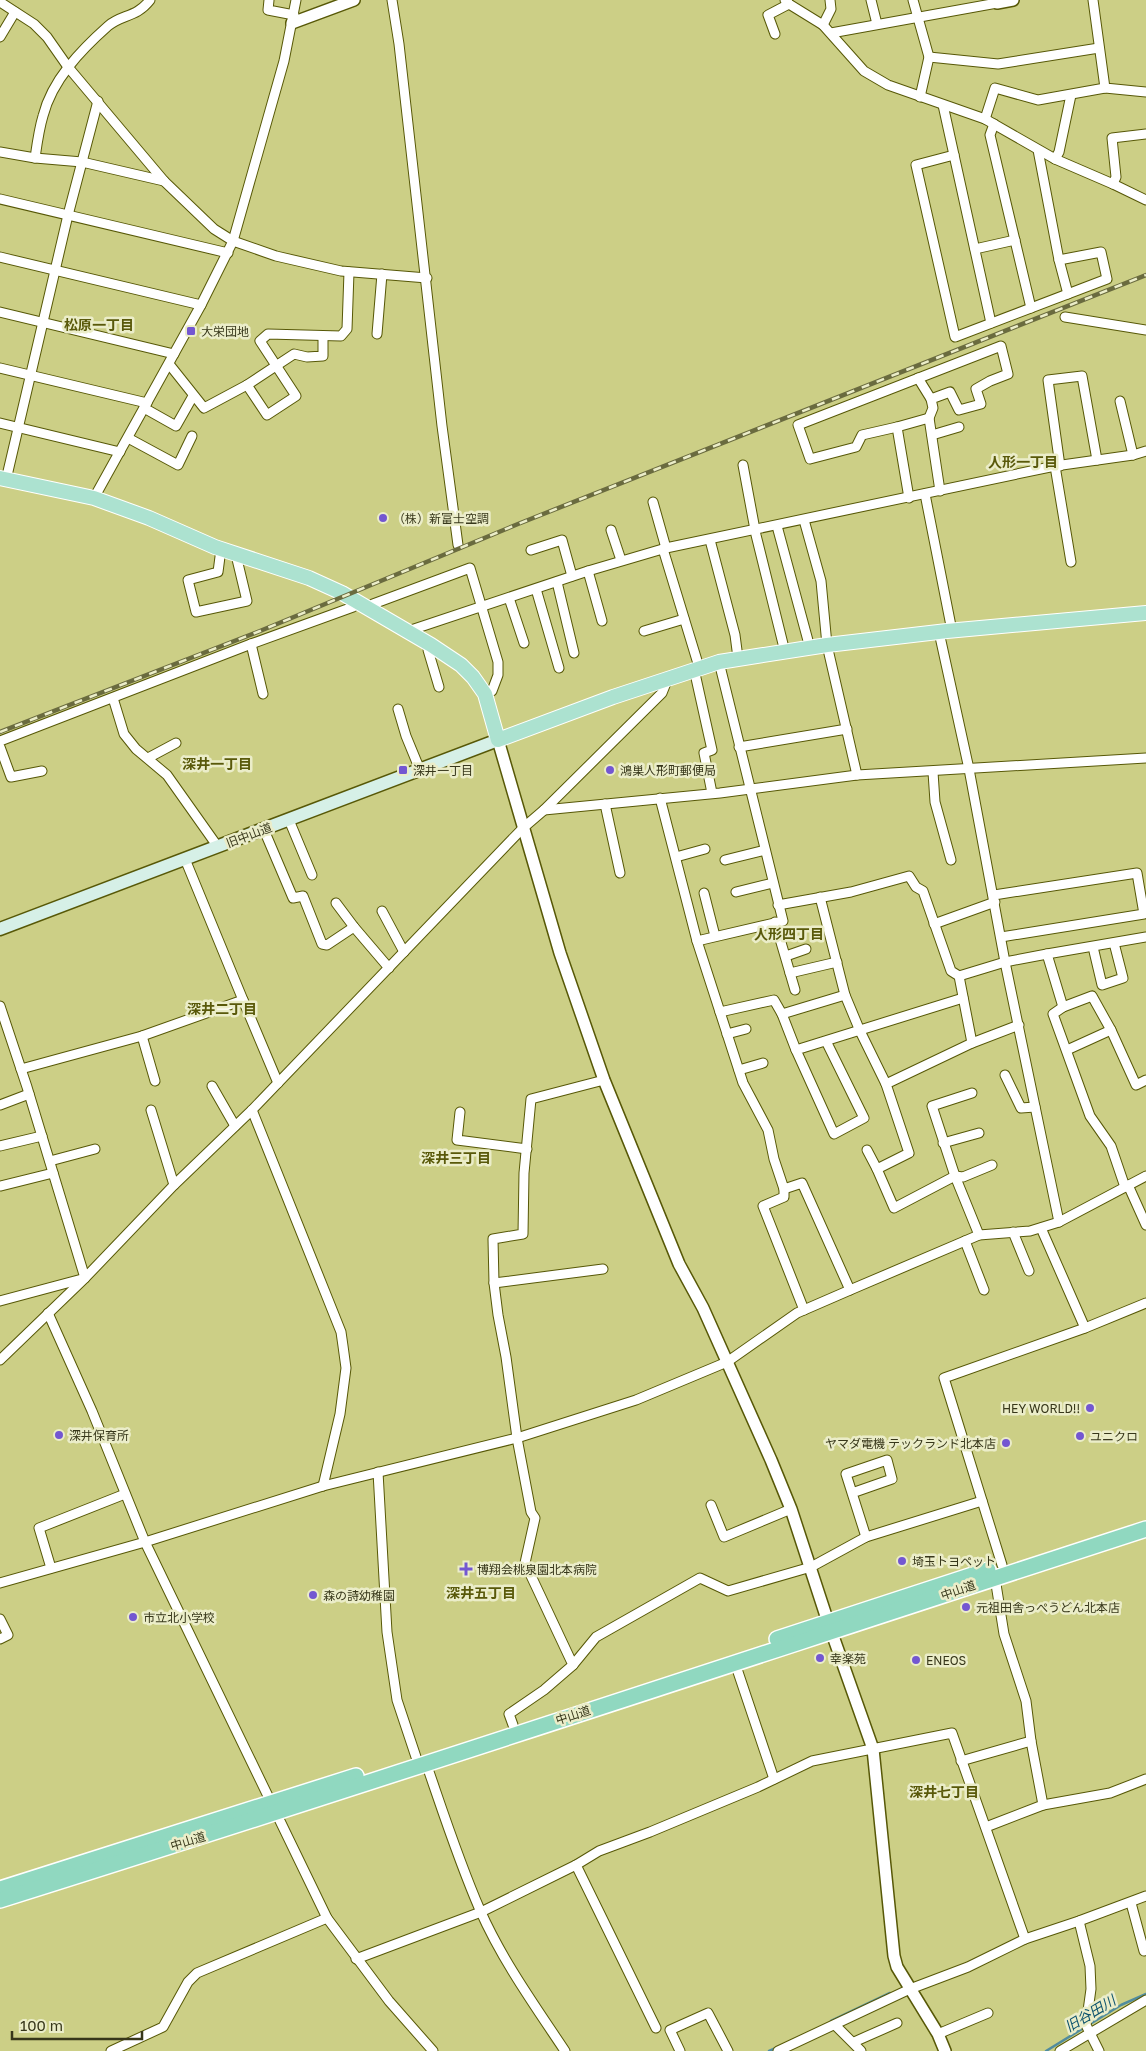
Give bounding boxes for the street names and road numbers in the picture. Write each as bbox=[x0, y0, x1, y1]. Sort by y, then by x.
street label: 旧中山道 bbox=[224, 819, 274, 851]
street label: 中山道 bbox=[939, 1577, 977, 1603]
street label: 中山道 bbox=[554, 1702, 592, 1728]
street label: 中山道 bbox=[169, 1829, 207, 1853]

